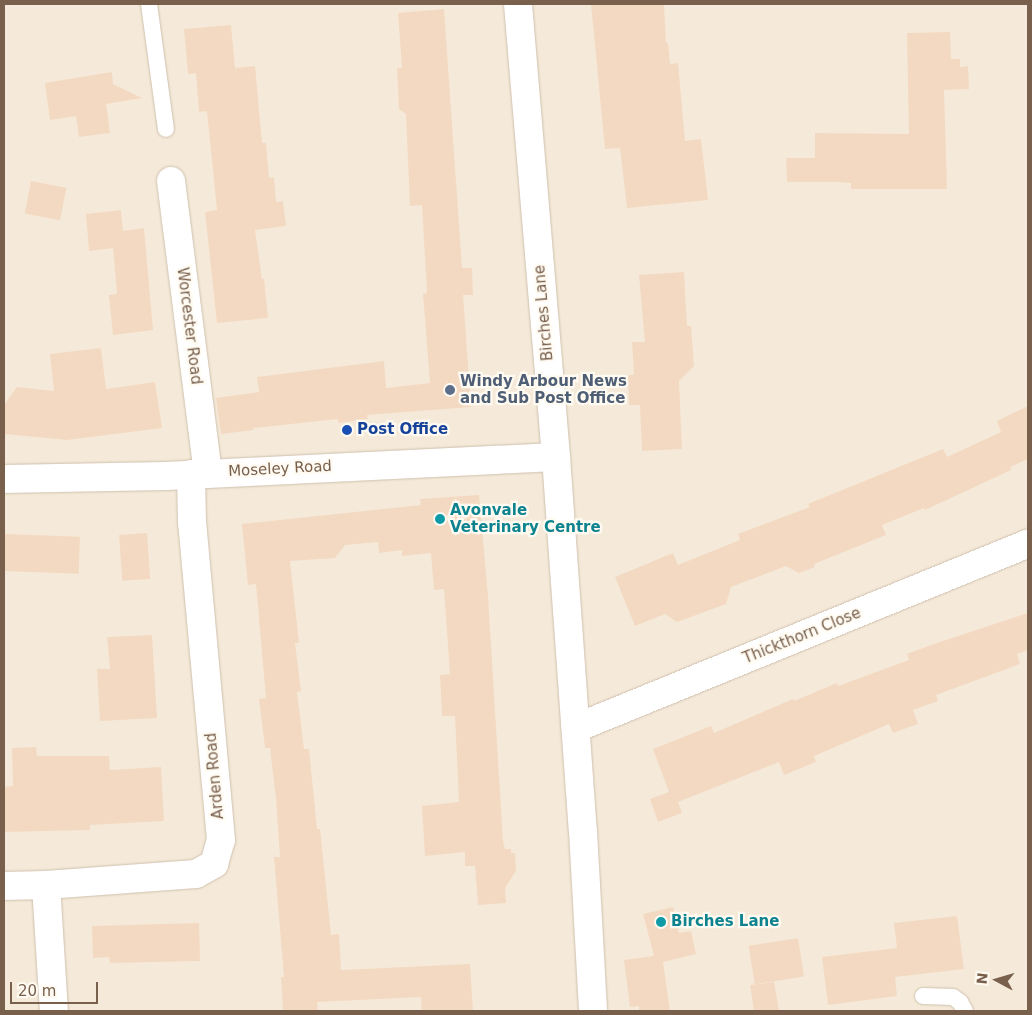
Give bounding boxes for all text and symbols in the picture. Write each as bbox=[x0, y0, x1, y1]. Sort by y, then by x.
street label: Birches Lane bbox=[531, 264, 557, 362]
street label: Worcester Road bbox=[173, 266, 205, 386]
place label: Windy Arbour News and Sub Post Office bbox=[460, 372, 627, 407]
marker: Windy Arbour News and Sub Post Office bbox=[444, 384, 456, 396]
place label: Post Office bbox=[357, 421, 448, 439]
marker: Post Office bbox=[341, 424, 353, 436]
street label: Moseley Road bbox=[228, 457, 332, 481]
place label: Avonvale Veterinary Centre bbox=[450, 501, 601, 536]
marker: Avonvale Veterinary Centre bbox=[434, 513, 446, 525]
street label: Thickthorn Close bbox=[741, 604, 863, 668]
street label: Arden Road bbox=[202, 732, 228, 820]
place label: Birches Lane bbox=[671, 913, 779, 931]
marker: Birches Lane bbox=[655, 916, 667, 928]
north arrow bbox=[972, 955, 1022, 1005]
scale bar bbox=[12, 972, 100, 1004]
text: N bbox=[974, 972, 991, 985]
text: 20 m bbox=[18, 982, 56, 1000]

